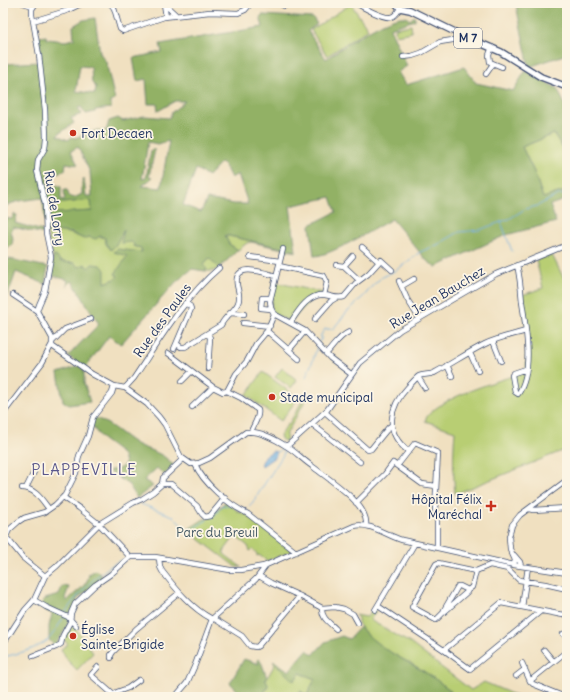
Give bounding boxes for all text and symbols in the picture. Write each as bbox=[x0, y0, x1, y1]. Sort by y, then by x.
road number: M 7 bbox=[454, 28, 482, 48]
place label: Fort Decaen bbox=[81, 125, 153, 142]
marker: Fort Decaen bbox=[68, 128, 78, 138]
street label: Rue de Lorry bbox=[40, 169, 69, 247]
street label: Rue Jean Bauchez bbox=[386, 262, 488, 333]
street label: Rue des Paules bbox=[130, 280, 195, 361]
place label: Stade municipal bbox=[280, 389, 373, 406]
marker: Stade municipal bbox=[267, 392, 277, 402]
district label: PLAPPEVILLE bbox=[31, 460, 137, 479]
place label: Hôpital Félix Maréchal bbox=[411, 491, 483, 523]
marker: Hôpital Félix Maréchal bbox=[485, 500, 497, 512]
park label: Parc du Breuil bbox=[176, 524, 258, 541]
place label: Église Sainte-Brigide bbox=[81, 620, 164, 653]
marker: Église Sainte-Brigide bbox=[68, 631, 78, 641]

